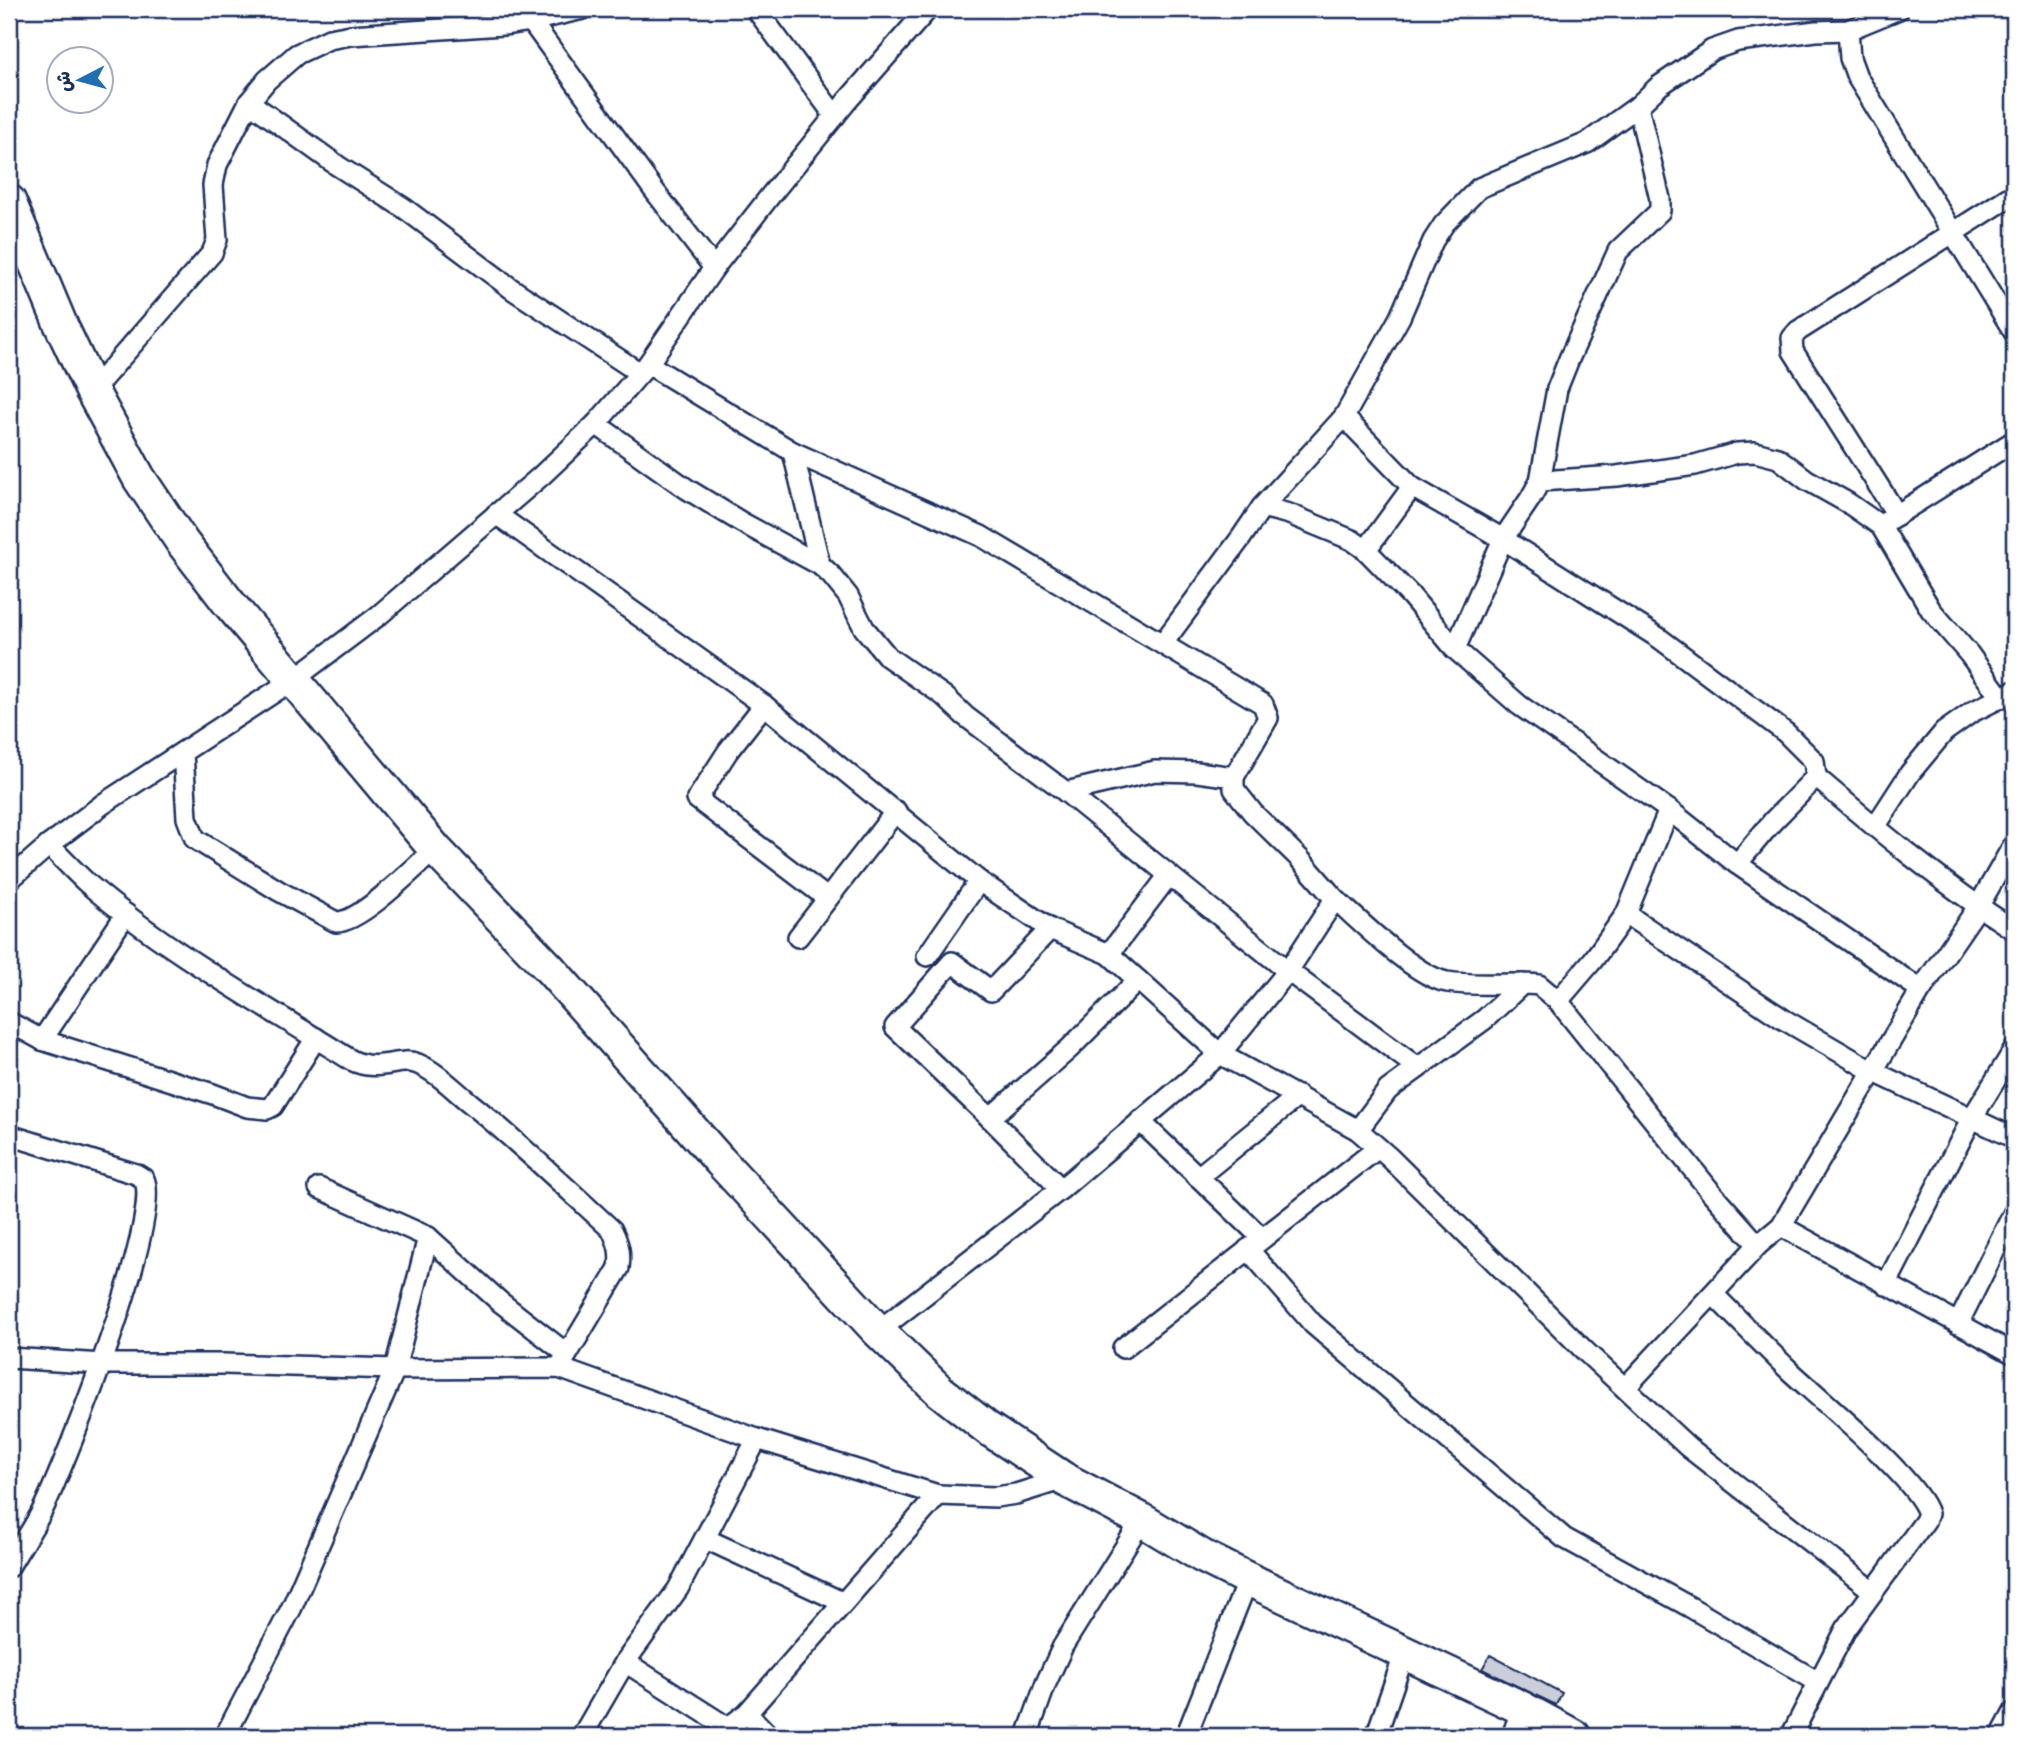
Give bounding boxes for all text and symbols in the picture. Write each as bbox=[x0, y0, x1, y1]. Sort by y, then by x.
north arrow bbox=[46, 46, 116, 116]
text: ش bbox=[52, 70, 81, 93]

